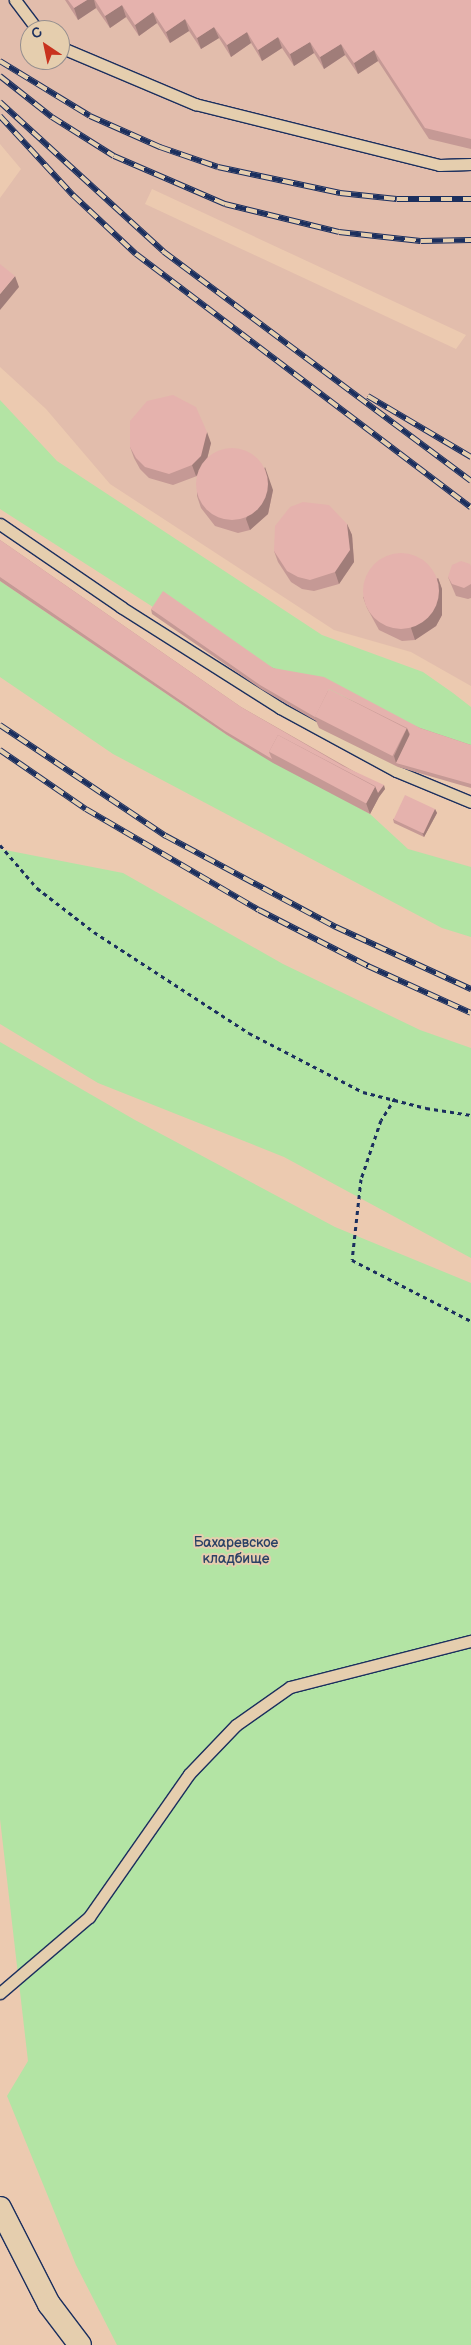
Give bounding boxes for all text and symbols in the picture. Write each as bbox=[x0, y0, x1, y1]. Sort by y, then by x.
north arrow bbox=[20, 20, 70, 70]
text: С bbox=[28, 23, 46, 43]
park label: Бахаревское кладбище bbox=[194, 1535, 278, 1568]

